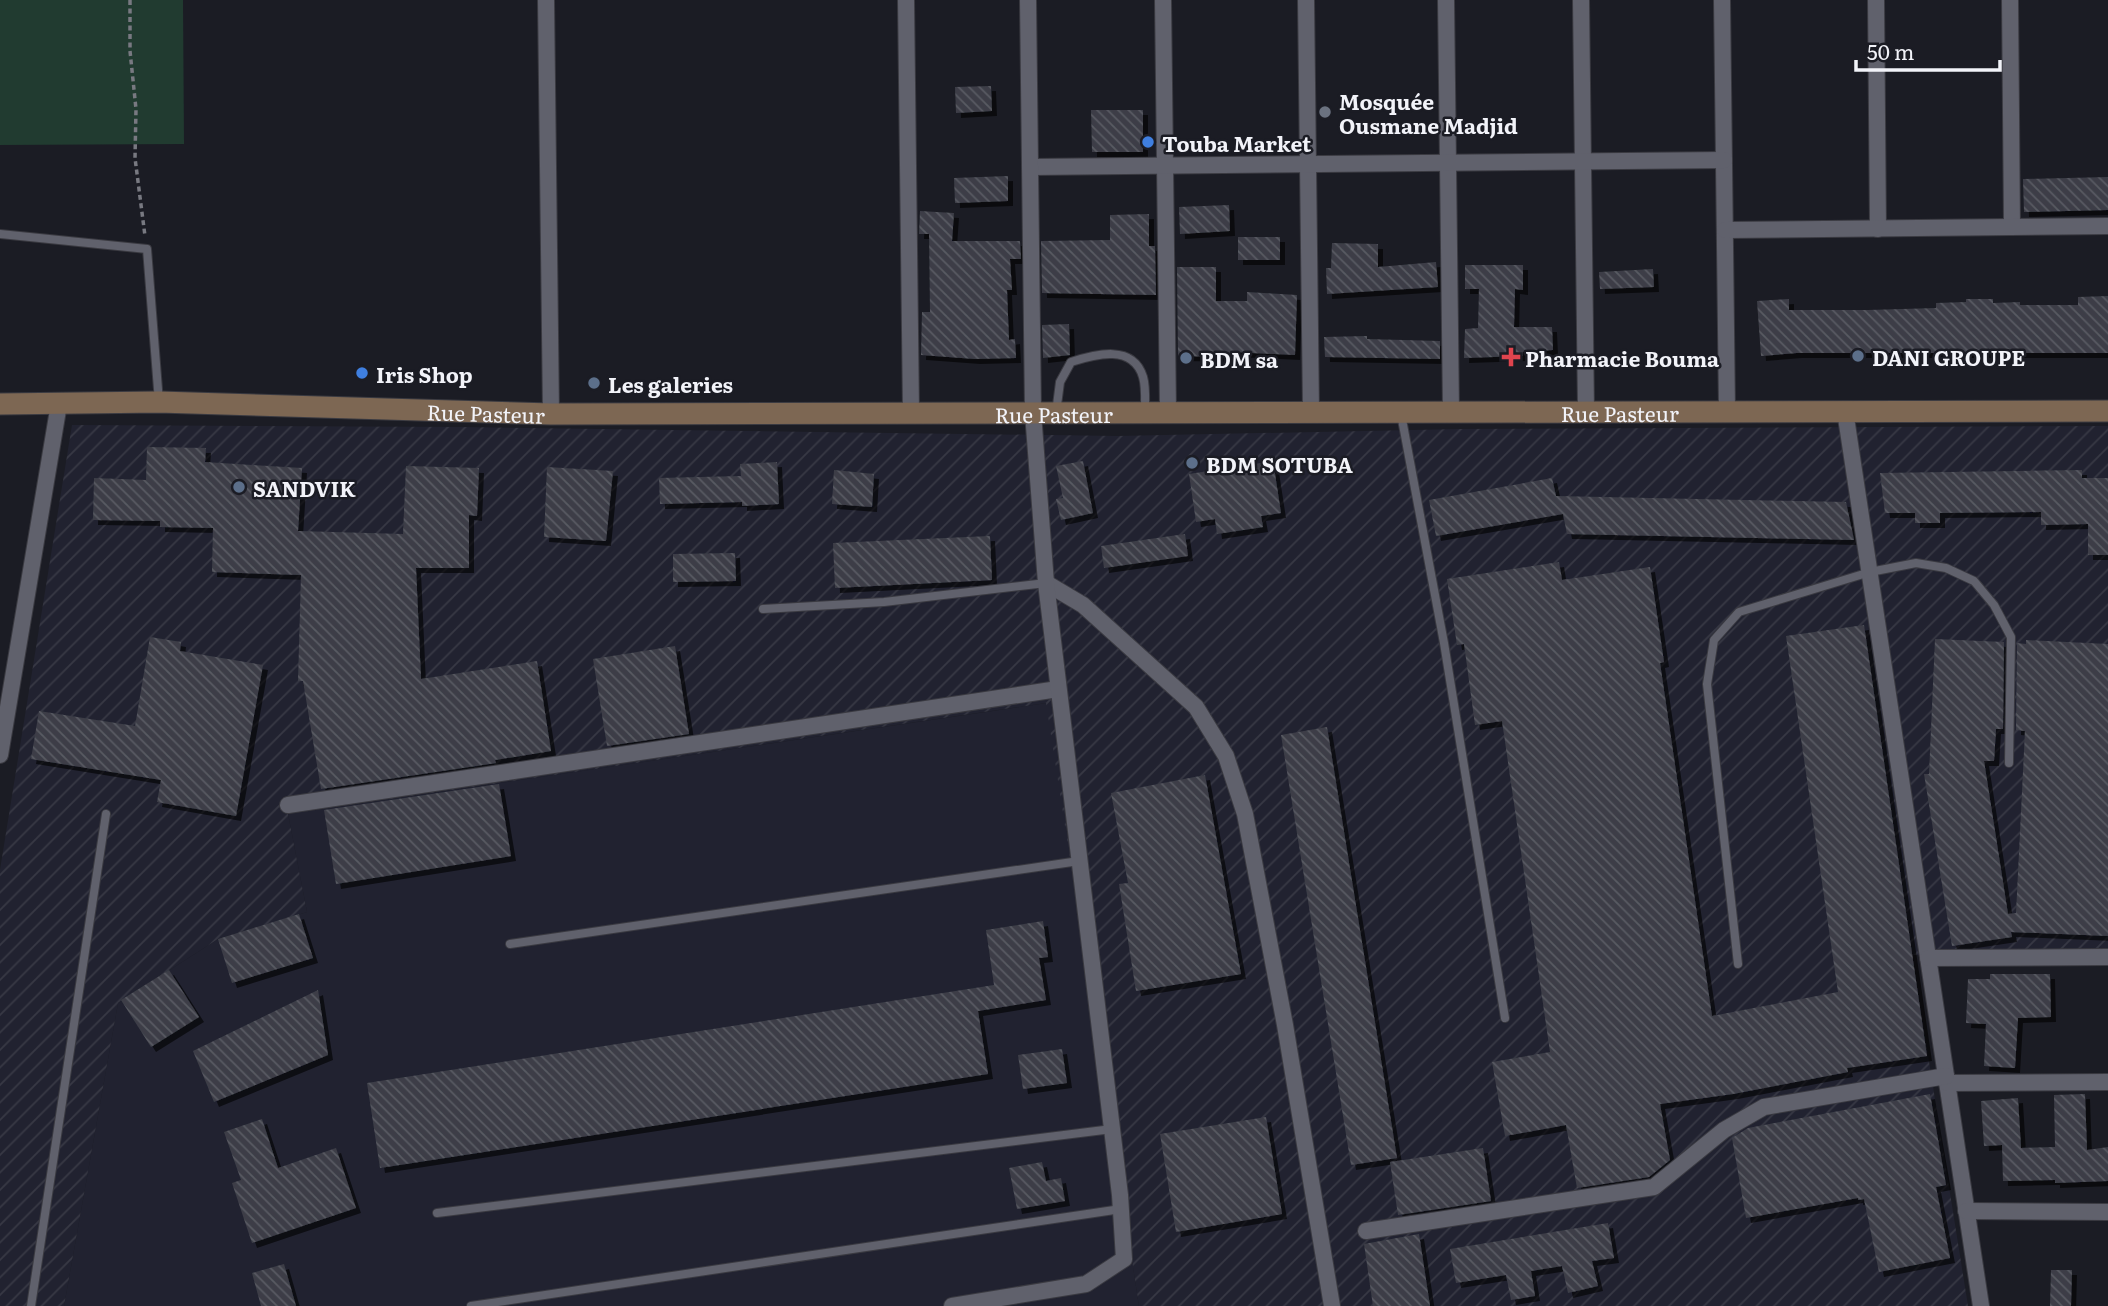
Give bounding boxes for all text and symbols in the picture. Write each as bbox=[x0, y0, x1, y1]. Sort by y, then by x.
scale bar bbox=[1856, 28, 2000, 72]
text: 50 m bbox=[1867, 35, 1914, 66]
place label: Mosquée Ousmane Madjid bbox=[1339, 85, 1518, 140]
marker: Mosquée Ousmane Madjid bbox=[1317, 104, 1333, 120]
place label: Touba Market bbox=[1162, 127, 1312, 158]
marker: Touba Market bbox=[1140, 134, 1156, 150]
place label: DANI GROUPE bbox=[1872, 341, 2025, 372]
place label: Pharmacie Bouma bbox=[1525, 342, 1720, 373]
place label: BDM sa bbox=[1200, 343, 1279, 374]
marker: DANI GROUPE bbox=[1850, 348, 1866, 364]
marker: Pharmacie Bouma bbox=[1503, 349, 1519, 365]
marker: BDM sa bbox=[1178, 350, 1194, 366]
place label: Iris Shop bbox=[376, 358, 473, 389]
marker: Iris Shop bbox=[354, 365, 370, 381]
place label: Les galeries bbox=[608, 368, 733, 399]
marker: Les galeries bbox=[586, 375, 602, 391]
street label: Rue Pasteur bbox=[426, 395, 545, 429]
street label: Rue Pasteur bbox=[1561, 396, 1679, 428]
street label: Rue Pasteur bbox=[995, 397, 1113, 429]
place label: BDM SOTUBA bbox=[1206, 448, 1353, 479]
marker: BDM SOTUBA bbox=[1184, 455, 1200, 471]
place label: SANDVIK bbox=[253, 472, 356, 503]
marker: SANDVIK bbox=[231, 479, 247, 495]

